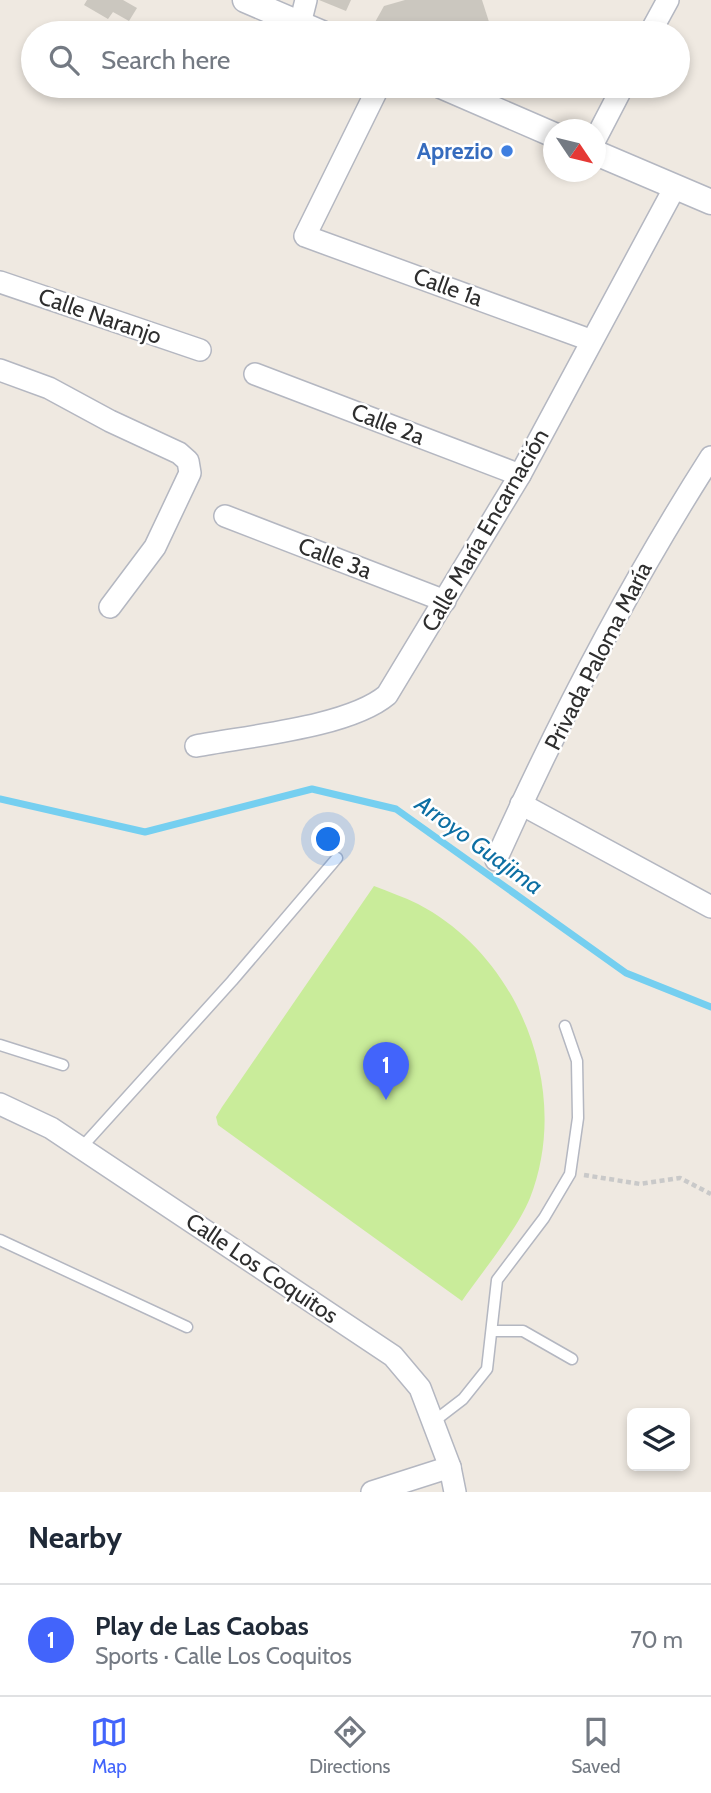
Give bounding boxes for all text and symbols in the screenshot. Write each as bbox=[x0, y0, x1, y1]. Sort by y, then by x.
search box bbox=[21, 21, 690, 98]
icon: search bbox=[45, 41, 83, 79]
text: Search here bbox=[101, 44, 230, 76]
north arrow bbox=[543, 119, 606, 182]
place label: Aprezio bbox=[417, 137, 493, 165]
marker: Aprezio bbox=[499, 143, 515, 159]
street label: Calle 1a bbox=[410, 262, 486, 312]
street label: Calle Naranjo bbox=[35, 282, 165, 350]
street label: Calle 2a bbox=[348, 397, 428, 451]
street label: Calle María Encarnación bbox=[415, 424, 555, 636]
street label: Calle 3a bbox=[294, 531, 376, 585]
street label: Privada Paloma María bbox=[538, 557, 658, 755]
water label: Arroyo Guajima bbox=[409, 788, 549, 901]
your location bbox=[311, 822, 345, 856]
pin: 1 bbox=[363, 1042, 409, 1100]
street label: Calle Los Coquitos bbox=[181, 1207, 343, 1329]
map controls bbox=[627, 1408, 690, 1471]
button: layers bbox=[627, 1408, 690, 1471]
text: Nearby bbox=[28, 1519, 122, 1556]
text: Play de Las Caobas bbox=[95, 1610, 309, 1642]
text: 1 bbox=[47, 1626, 55, 1654]
text: 70 m bbox=[630, 1626, 683, 1654]
text: Sports · Calle Los Coquitos bbox=[95, 1642, 352, 1670]
tab: Map bbox=[90, 1713, 128, 1778]
tab: Directions bbox=[309, 1713, 390, 1778]
tab: Saved bbox=[571, 1713, 621, 1778]

